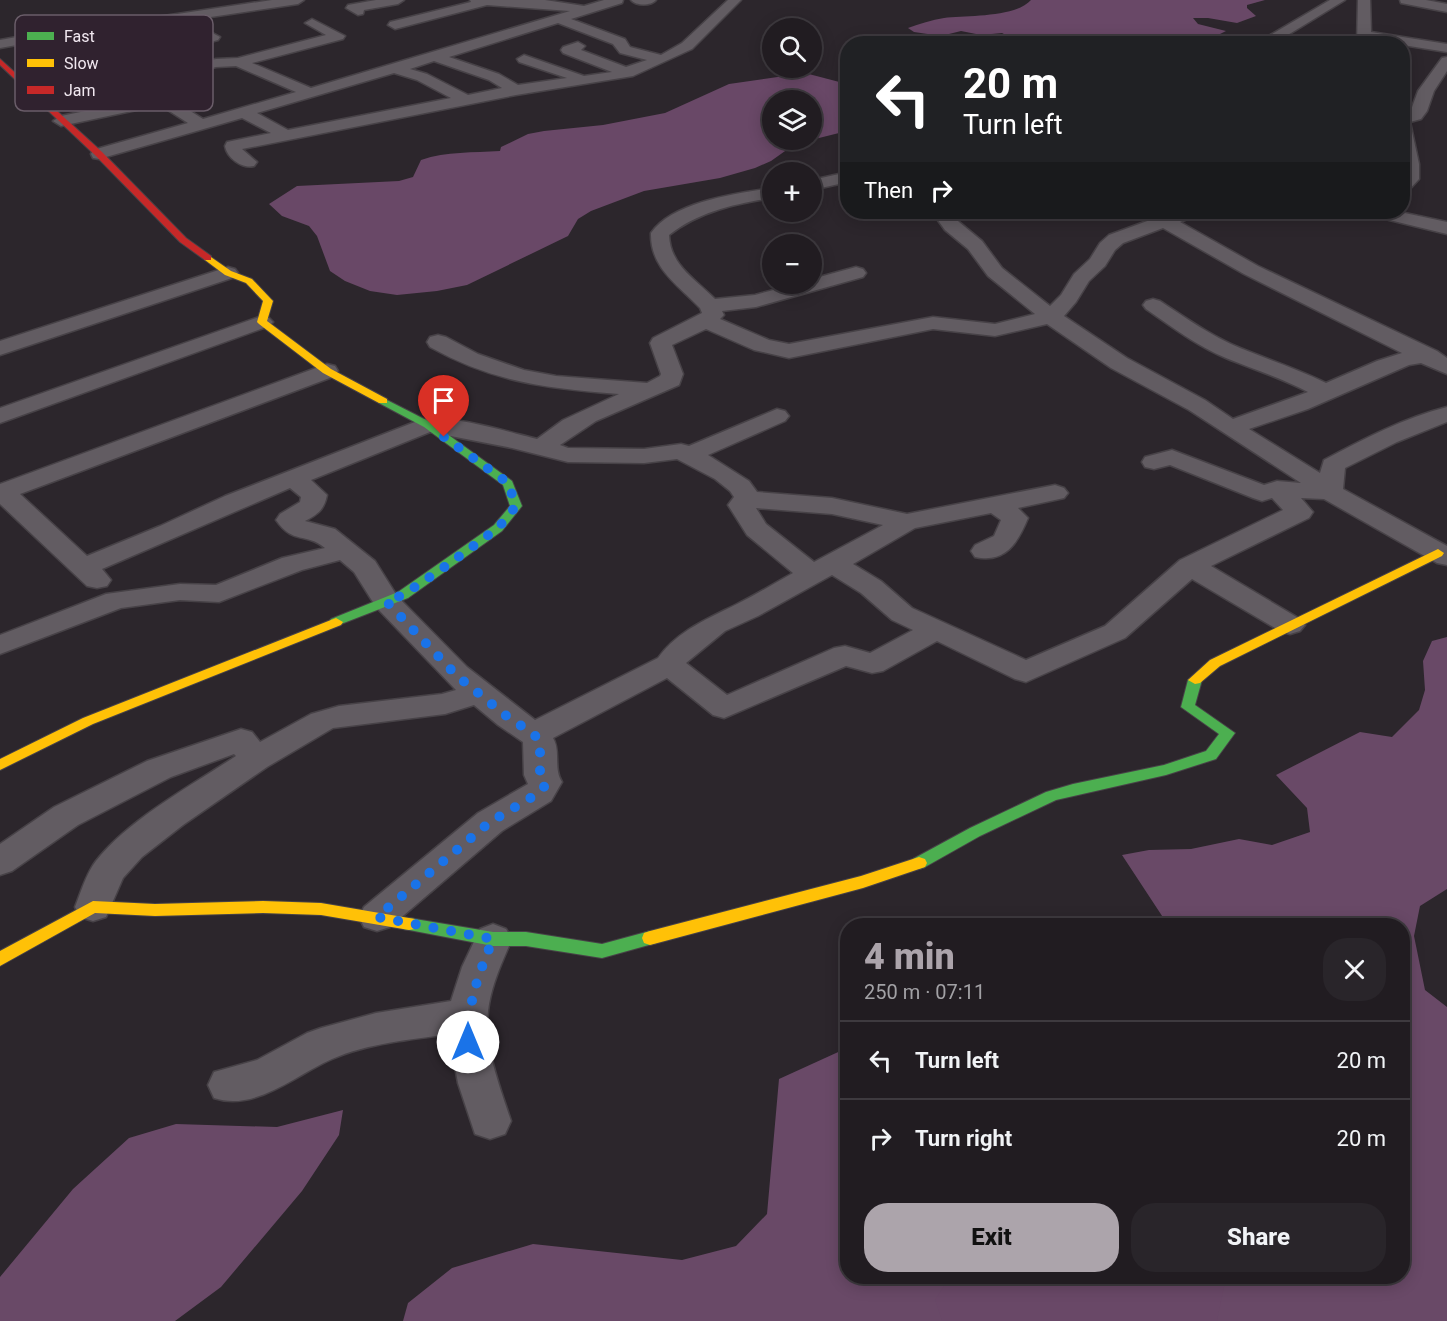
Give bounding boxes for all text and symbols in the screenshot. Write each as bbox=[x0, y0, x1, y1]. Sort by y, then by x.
legend bbox=[15, 15, 213, 111]
map controls bbox=[762, 18, 822, 294]
button: search bbox=[762, 18, 822, 78]
text: Fast bbox=[64, 27, 95, 46]
text: Slow bbox=[64, 54, 99, 73]
text: 20 m bbox=[963, 59, 1058, 108]
icon: left bbox=[864, 60, 942, 138]
text: Jam bbox=[64, 81, 96, 100]
button: layers bbox=[762, 90, 822, 150]
text: Turn left bbox=[963, 109, 1063, 141]
button: + bbox=[762, 162, 822, 222]
icon: right bbox=[925, 174, 958, 207]
text: Then bbox=[864, 178, 913, 203]
button: − bbox=[762, 234, 822, 294]
pin bbox=[418, 375, 469, 437]
icon: arrive bbox=[427, 384, 460, 417]
text: 4 min bbox=[864, 936, 955, 978]
button: close bbox=[1323, 938, 1386, 1001]
text: 250 m · 07:11 bbox=[864, 980, 985, 1004]
position arrow bbox=[436, 1010, 500, 1074]
icon: left bbox=[864, 1044, 897, 1077]
text: Turn left bbox=[915, 1048, 999, 1073]
text: 20 m bbox=[1337, 1048, 1386, 1073]
icon: right bbox=[864, 1122, 897, 1155]
text: Turn right bbox=[915, 1126, 1012, 1151]
text: 20 m bbox=[1337, 1126, 1386, 1151]
button: Exit bbox=[864, 1203, 1119, 1272]
button: Share bbox=[1131, 1203, 1386, 1272]

